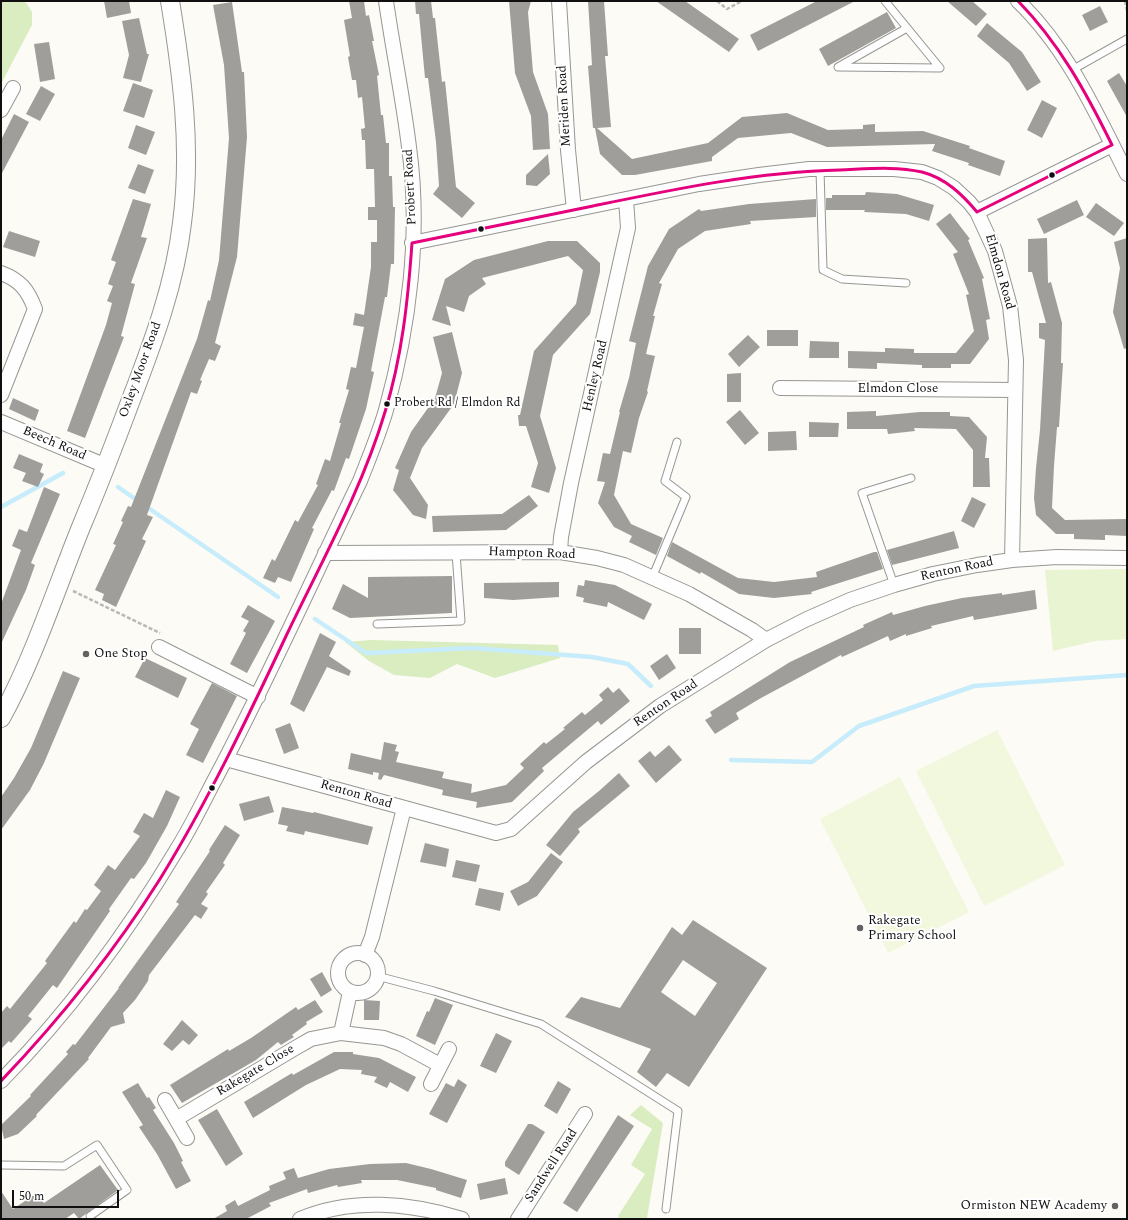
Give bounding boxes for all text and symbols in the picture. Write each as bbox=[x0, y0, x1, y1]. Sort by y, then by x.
street label: Meriden Road bbox=[555, 65, 575, 147]
street label: Probert Road bbox=[401, 149, 421, 225]
unlabelled marker bbox=[1047, 170, 1057, 180]
unlabelled marker bbox=[476, 224, 486, 234]
street label: Elmdon Road bbox=[981, 232, 1017, 312]
street label: Oxley Moor Road bbox=[116, 320, 166, 420]
street label: Henley Road bbox=[580, 339, 612, 413]
street label: Elmdon Close bbox=[858, 381, 938, 397]
place label: Probert Rd / Elmdon Rd bbox=[394, 397, 520, 411]
marker: Probert Rd / Elmdon Rd bbox=[382, 399, 392, 409]
street label: Beech Road bbox=[20, 424, 88, 464]
street label: Hampton Road bbox=[488, 545, 576, 563]
street label: Renton Road bbox=[919, 555, 995, 585]
place label: One Stop bbox=[94, 646, 148, 662]
marker: One Stop bbox=[81, 649, 91, 659]
street label: Renton Road bbox=[631, 677, 701, 731]
street label: Renton Road bbox=[318, 777, 394, 813]
unlabelled marker bbox=[207, 783, 217, 793]
place label: Rakegate Primary School bbox=[868, 913, 956, 944]
marker: Rakegate Primary School bbox=[855, 923, 865, 933]
street label: Rakegate Close bbox=[214, 1042, 298, 1100]
street label: Sandwell Road bbox=[522, 1126, 582, 1206]
scale bar bbox=[14, 1182, 121, 1208]
text: 50 m bbox=[19, 1187, 44, 1206]
place label: Ormiston NEW Academy bbox=[961, 1198, 1107, 1214]
marker: Ormiston NEW Academy bbox=[1110, 1201, 1120, 1211]

